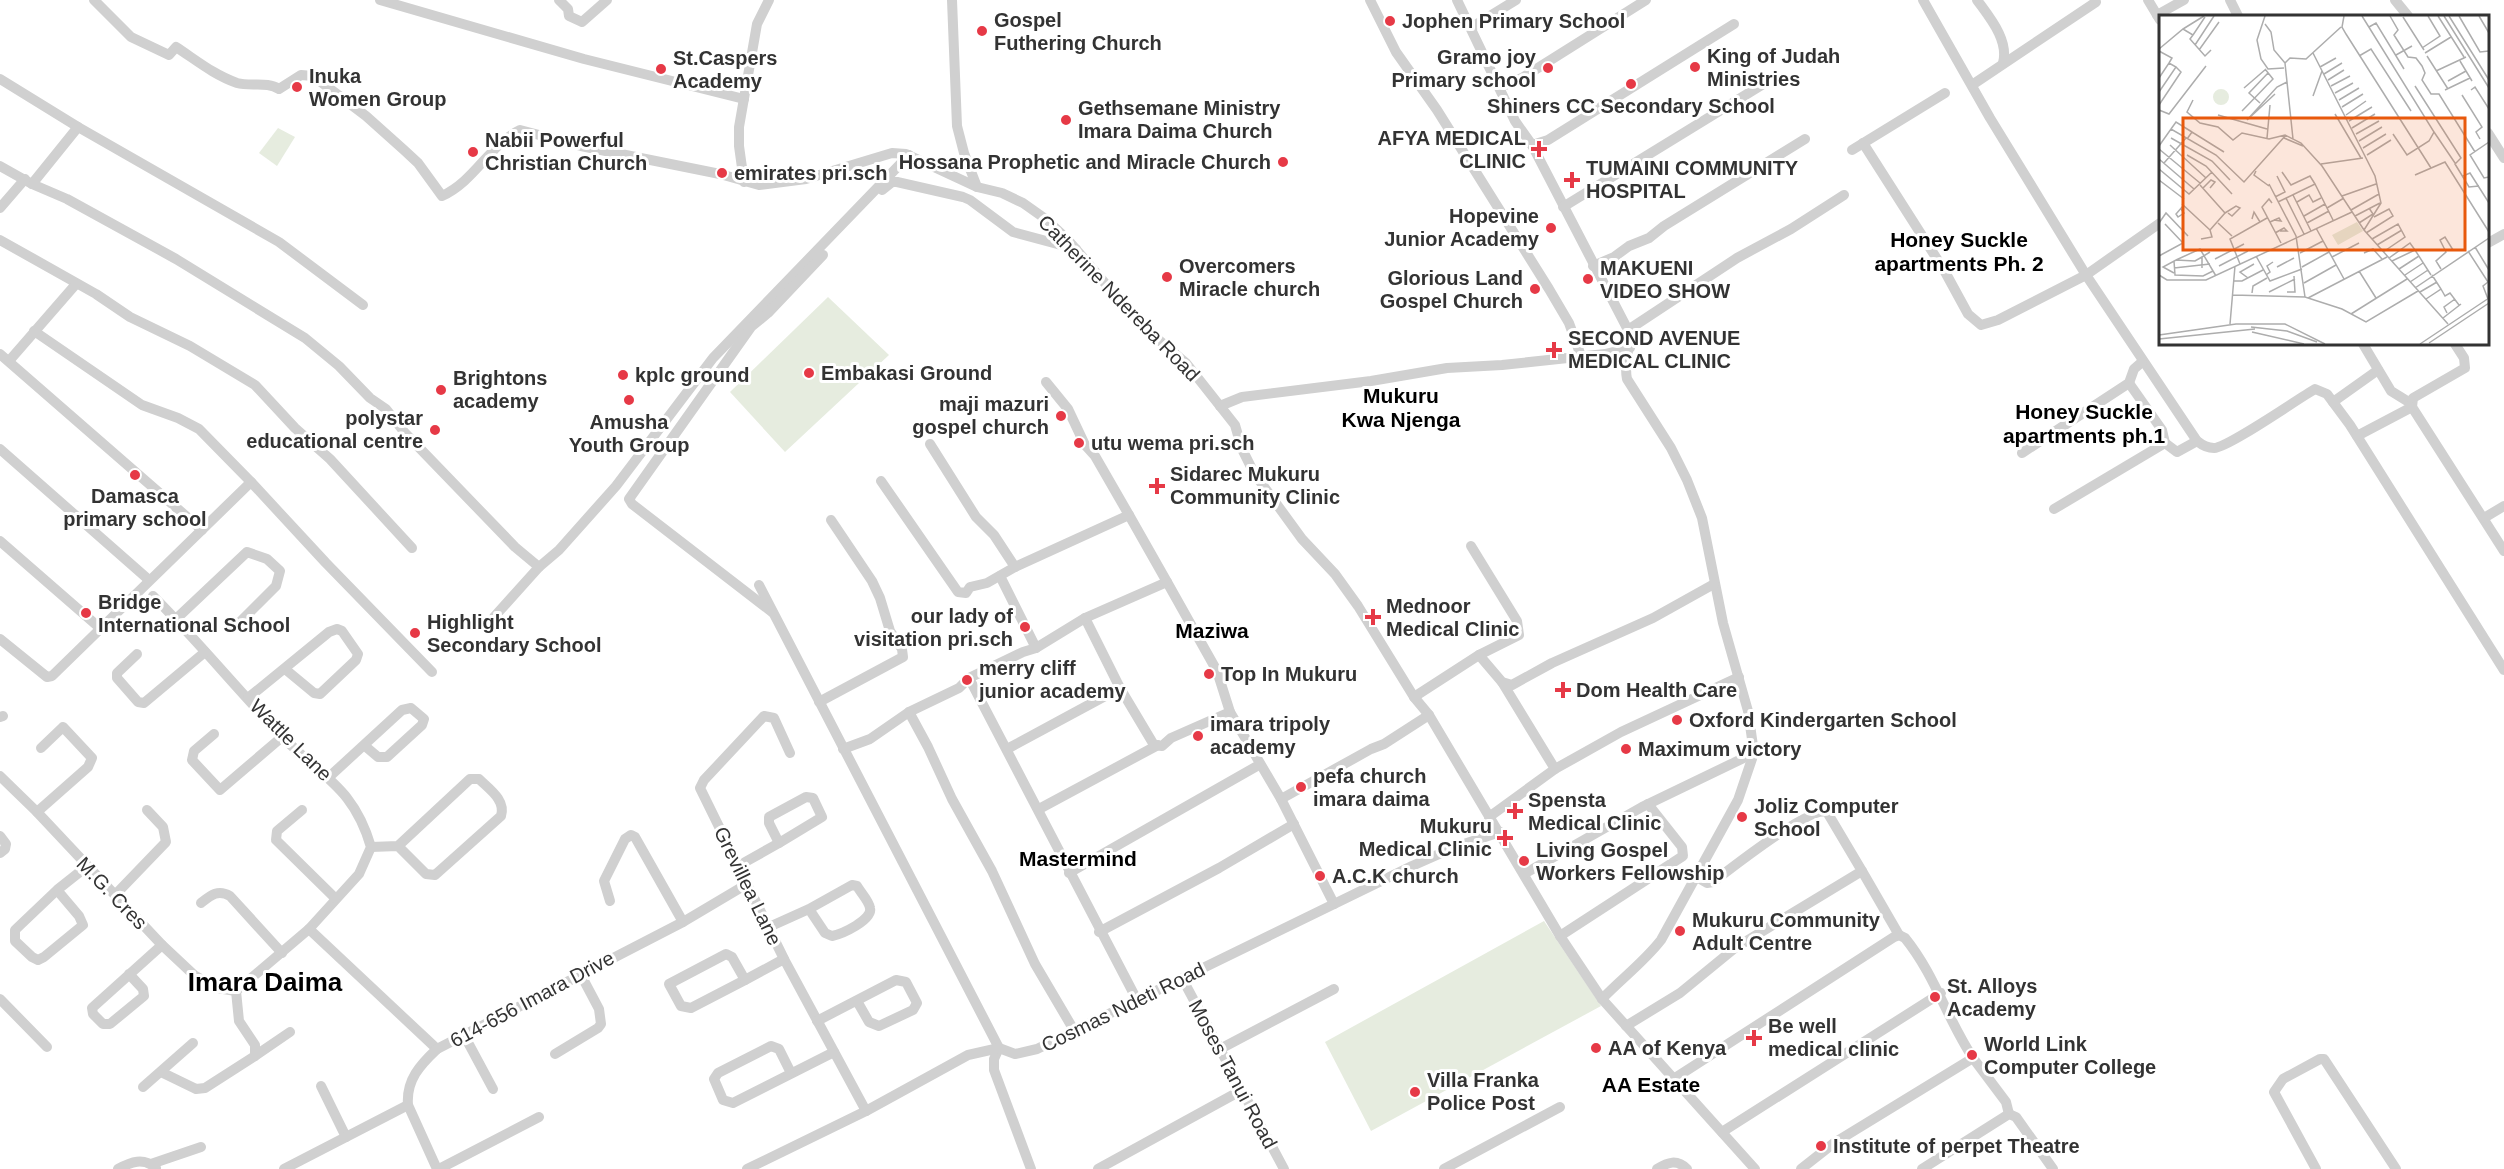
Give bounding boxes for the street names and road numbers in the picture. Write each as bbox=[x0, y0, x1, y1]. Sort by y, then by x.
street label: Catherine Ndereba Road bbox=[1034, 210, 1204, 386]
street label: Wattle Lane bbox=[246, 695, 336, 785]
street label: Grevillea Lane bbox=[710, 823, 786, 949]
street label: M.G. Cres bbox=[72, 853, 152, 933]
street label: 614-656 Imara Drive bbox=[446, 946, 618, 1052]
street label: Cosmas Ndeti Road bbox=[1038, 958, 1208, 1056]
street label: Moses Tanui Road bbox=[1184, 996, 1282, 1152]

